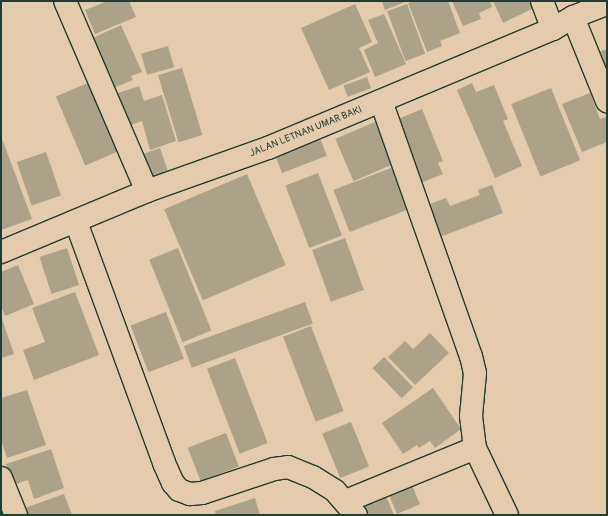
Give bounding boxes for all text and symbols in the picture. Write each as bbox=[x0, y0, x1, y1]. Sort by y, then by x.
street label: JALAN LETNAN UMAR BAKI bbox=[248, 104, 364, 160]

